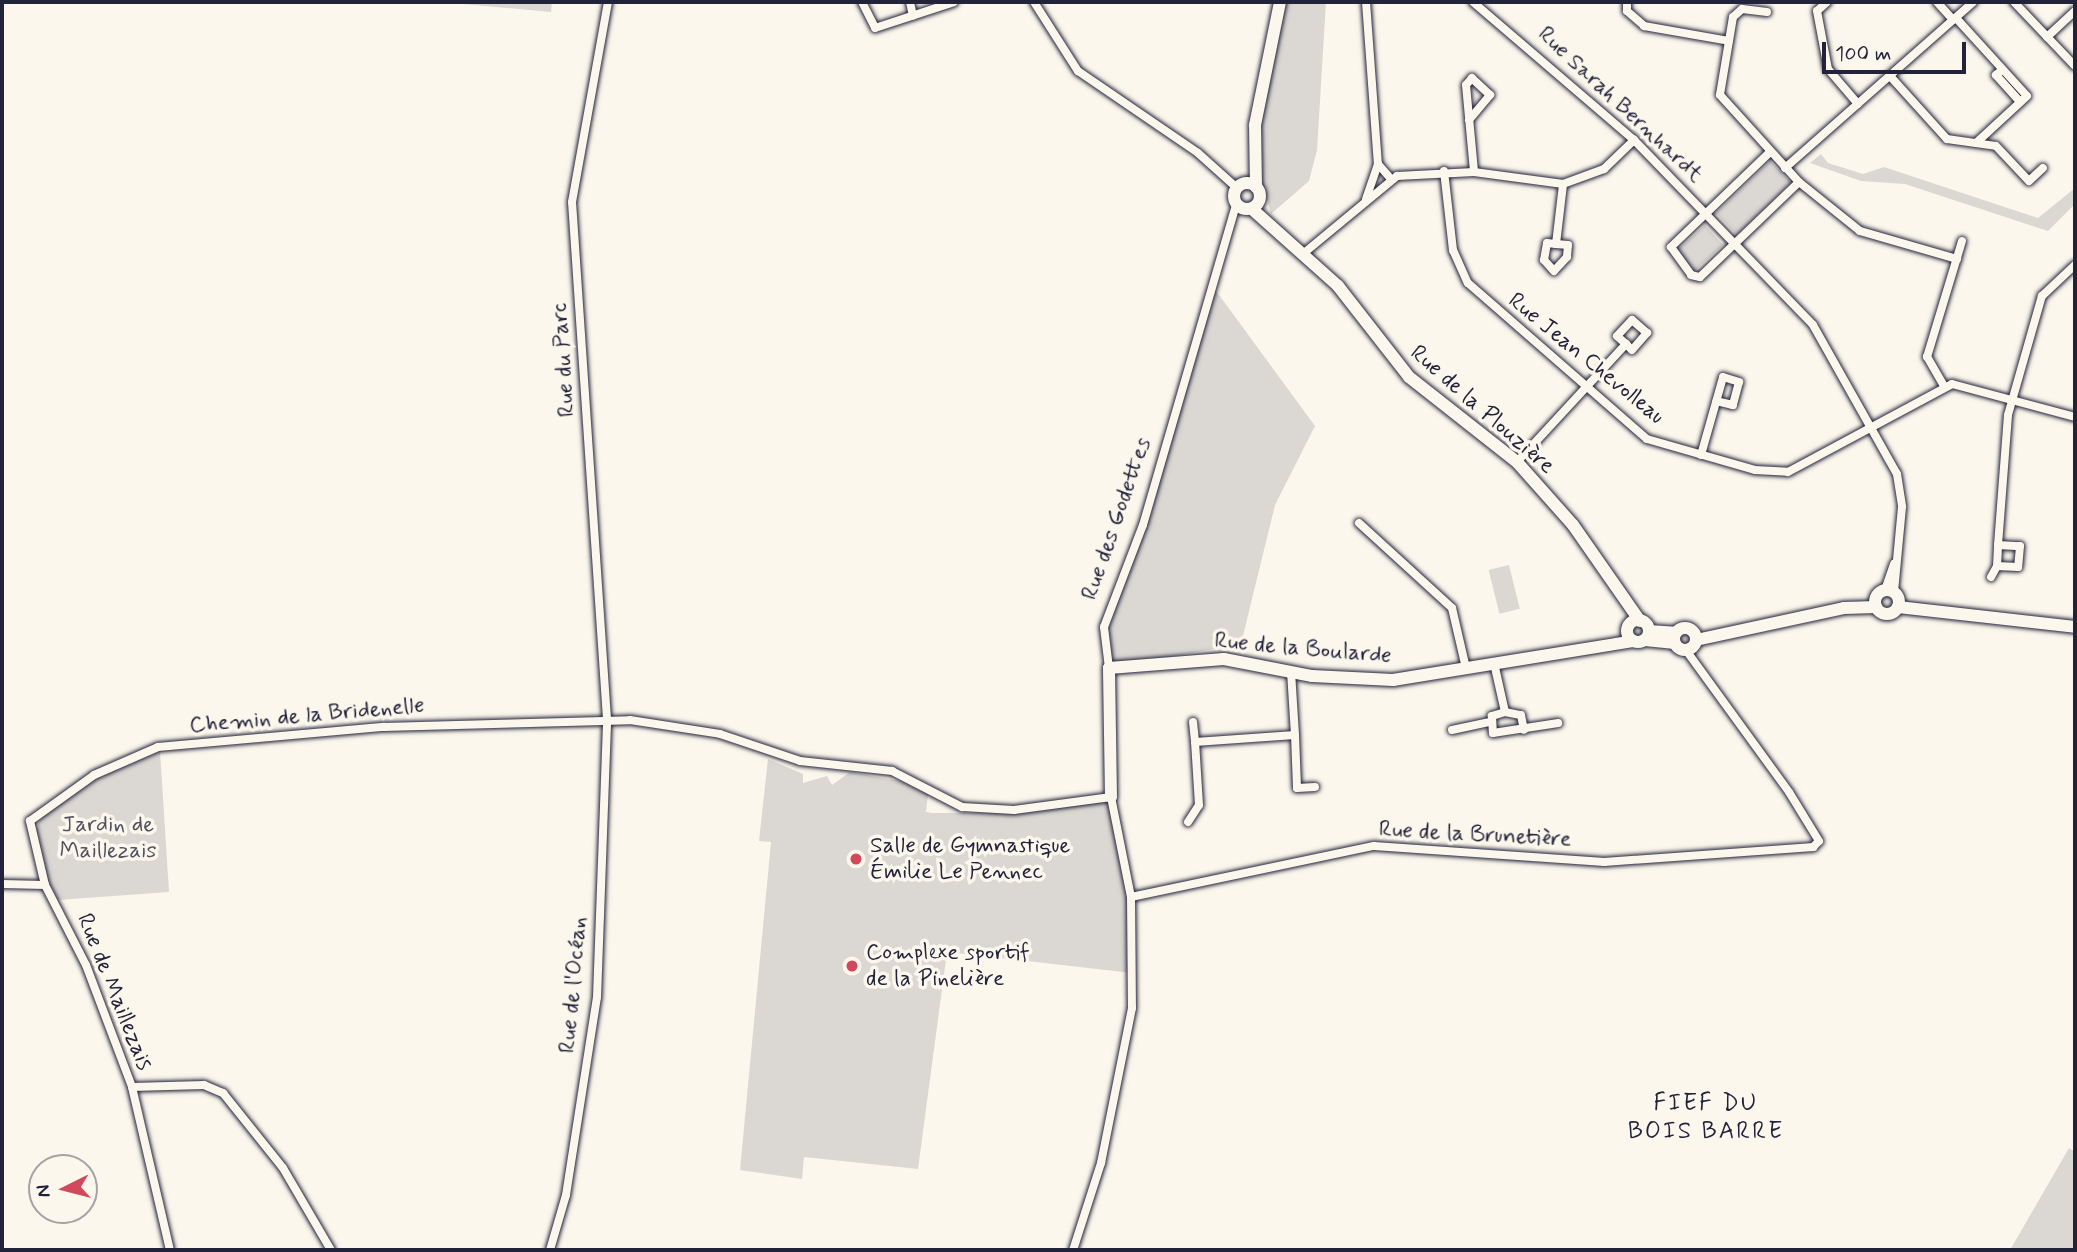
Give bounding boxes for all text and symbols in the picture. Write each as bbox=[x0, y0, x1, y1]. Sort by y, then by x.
street label: Rue Sarah Bernhardt bbox=[1533, 23, 1707, 187]
scale bar bbox=[1825, 28, 1968, 72]
text: 100 m bbox=[1835, 40, 1891, 68]
street label: Rue Jean Chevolleau bbox=[1501, 287, 1671, 431]
street label: Rue du Parc bbox=[546, 304, 582, 416]
street label: Rue de la Plouzière bbox=[1406, 342, 1558, 478]
street label: Rue des Godettes bbox=[1076, 434, 1158, 604]
street label: Rue de la Boularde bbox=[1214, 628, 1392, 670]
street label: Chemin de la Bridenelle bbox=[189, 692, 425, 740]
park label: Jardin de Maillezais bbox=[59, 811, 157, 865]
street label: Rue de la Brunetière bbox=[1374, 816, 1576, 854]
place label: Salle de Gymnastique Émilie Le Pennec bbox=[870, 832, 1077, 886]
marker: Salle de Gymnastique Émilie Le Pennec bbox=[848, 851, 864, 867]
street label: Rue de Maillezais bbox=[70, 910, 158, 1074]
street label: Rue de l'Océan bbox=[554, 915, 594, 1055]
place label: Complexe sportif de la Pinelière bbox=[866, 939, 1030, 993]
marker: Complexe sportif de la Pinelière bbox=[844, 958, 860, 974]
district label: FIEF DU BOIS BARRE bbox=[1626, 1090, 1786, 1146]
north arrow bbox=[28, 1154, 98, 1224]
text: N bbox=[31, 1183, 57, 1199]

